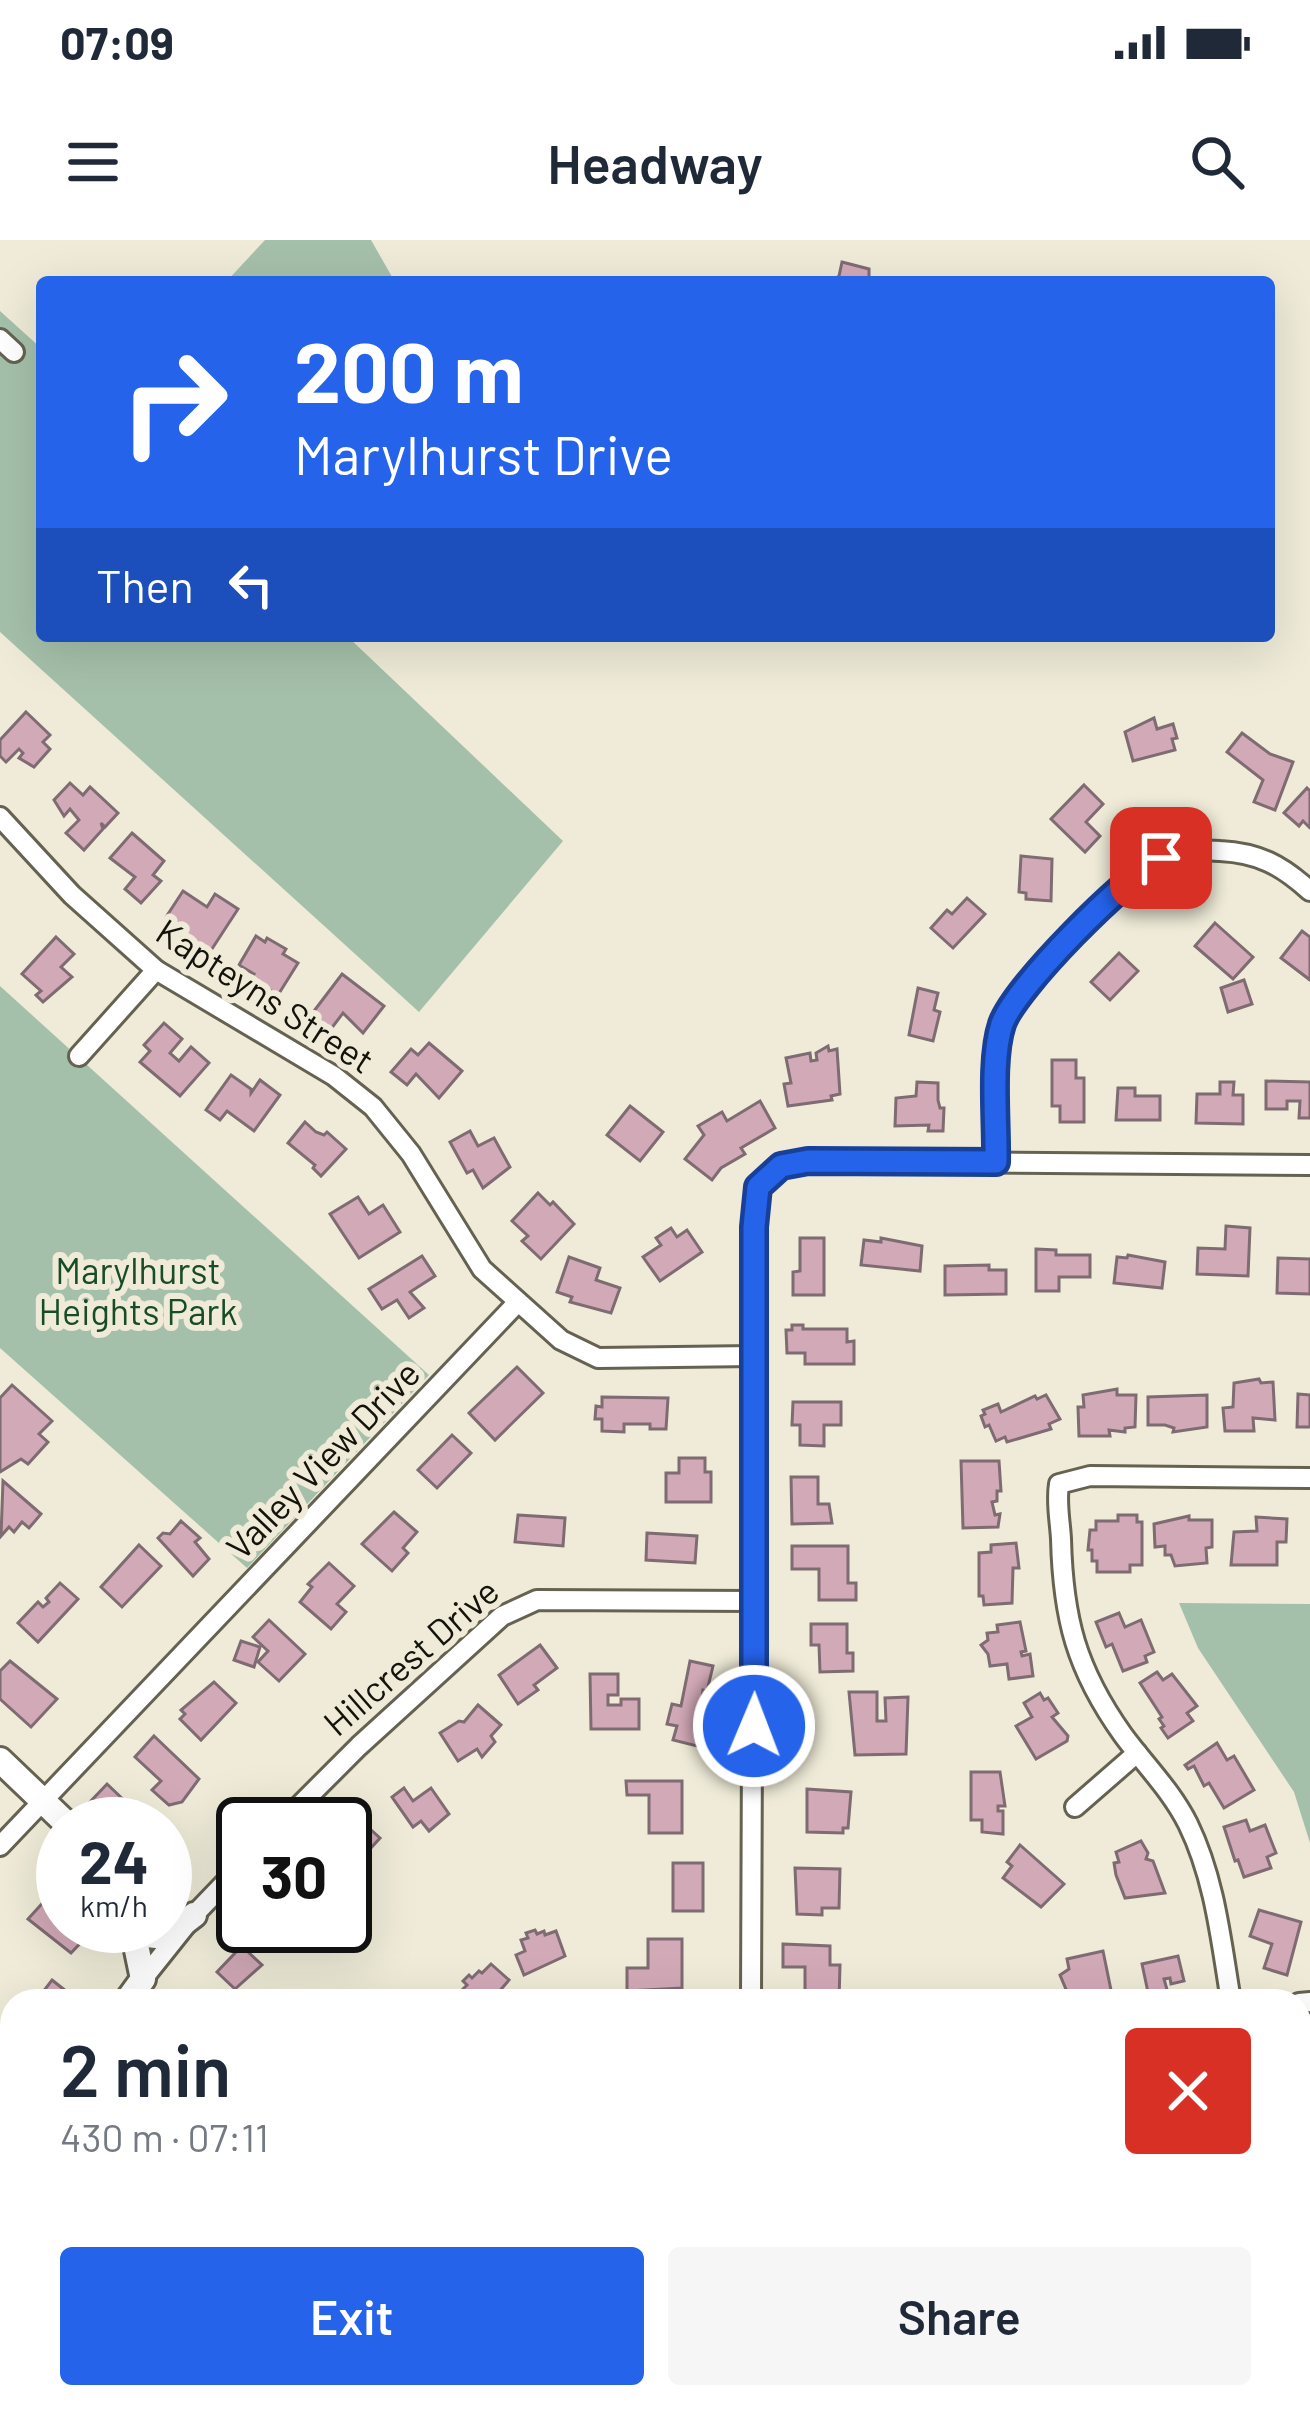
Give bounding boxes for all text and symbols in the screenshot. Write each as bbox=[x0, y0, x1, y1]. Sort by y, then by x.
text: 07:09 bbox=[60, 15, 174, 69]
icon: menu bbox=[60, 129, 126, 195]
icon: search bbox=[1184, 129, 1250, 195]
text: Headway bbox=[547, 130, 763, 195]
text: 200 m bbox=[294, 319, 524, 420]
icon: right bbox=[96, 324, 252, 480]
text: Marylhurst Drive bbox=[294, 421, 673, 486]
icon: left bbox=[218, 552, 284, 618]
text: Then bbox=[96, 558, 194, 612]
pin bbox=[1110, 807, 1212, 909]
icon: arrive bbox=[1128, 825, 1194, 891]
street label: Kapteyns Street bbox=[149, 909, 383, 1081]
park label: Marylhurst Heights Park bbox=[39, 1248, 237, 1332]
street label: Valley View Drive bbox=[216, 1351, 427, 1567]
street label: Hillcrest Drive bbox=[314, 1568, 506, 1743]
position arrow bbox=[691, 1663, 817, 1789]
speed limit sign: 30 bbox=[216, 1797, 372, 1953]
text: 24 bbox=[79, 1824, 149, 1896]
text: km/h bbox=[80, 1887, 148, 1923]
text: 2 min bbox=[60, 2025, 231, 2111]
button: close bbox=[1125, 2028, 1251, 2154]
text: 430 m · 07:11 bbox=[60, 2113, 269, 2160]
button: Exit bbox=[60, 2247, 644, 2385]
button: Share bbox=[668, 2247, 1251, 2385]

